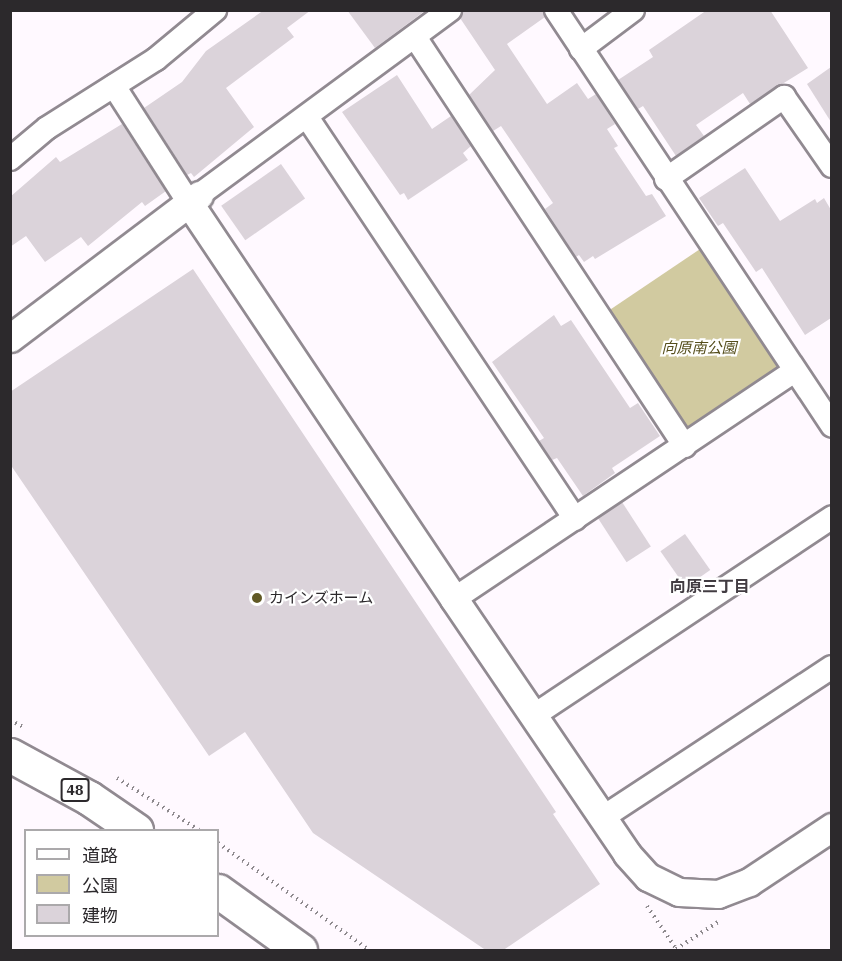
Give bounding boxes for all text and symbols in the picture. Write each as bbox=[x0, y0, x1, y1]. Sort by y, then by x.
park label: 向原南公園 bbox=[662, 339, 736, 357]
district label: 向原三丁目 bbox=[670, 576, 750, 596]
place label: カインズホーム bbox=[269, 589, 374, 607]
marker: カインズホーム bbox=[250, 591, 264, 605]
road number: 48 bbox=[60, 779, 90, 801]
legend bbox=[24, 829, 219, 937]
text: 道路 bbox=[82, 844, 118, 867]
text: 公園 bbox=[82, 874, 118, 897]
text: 建物 bbox=[82, 904, 118, 927]

